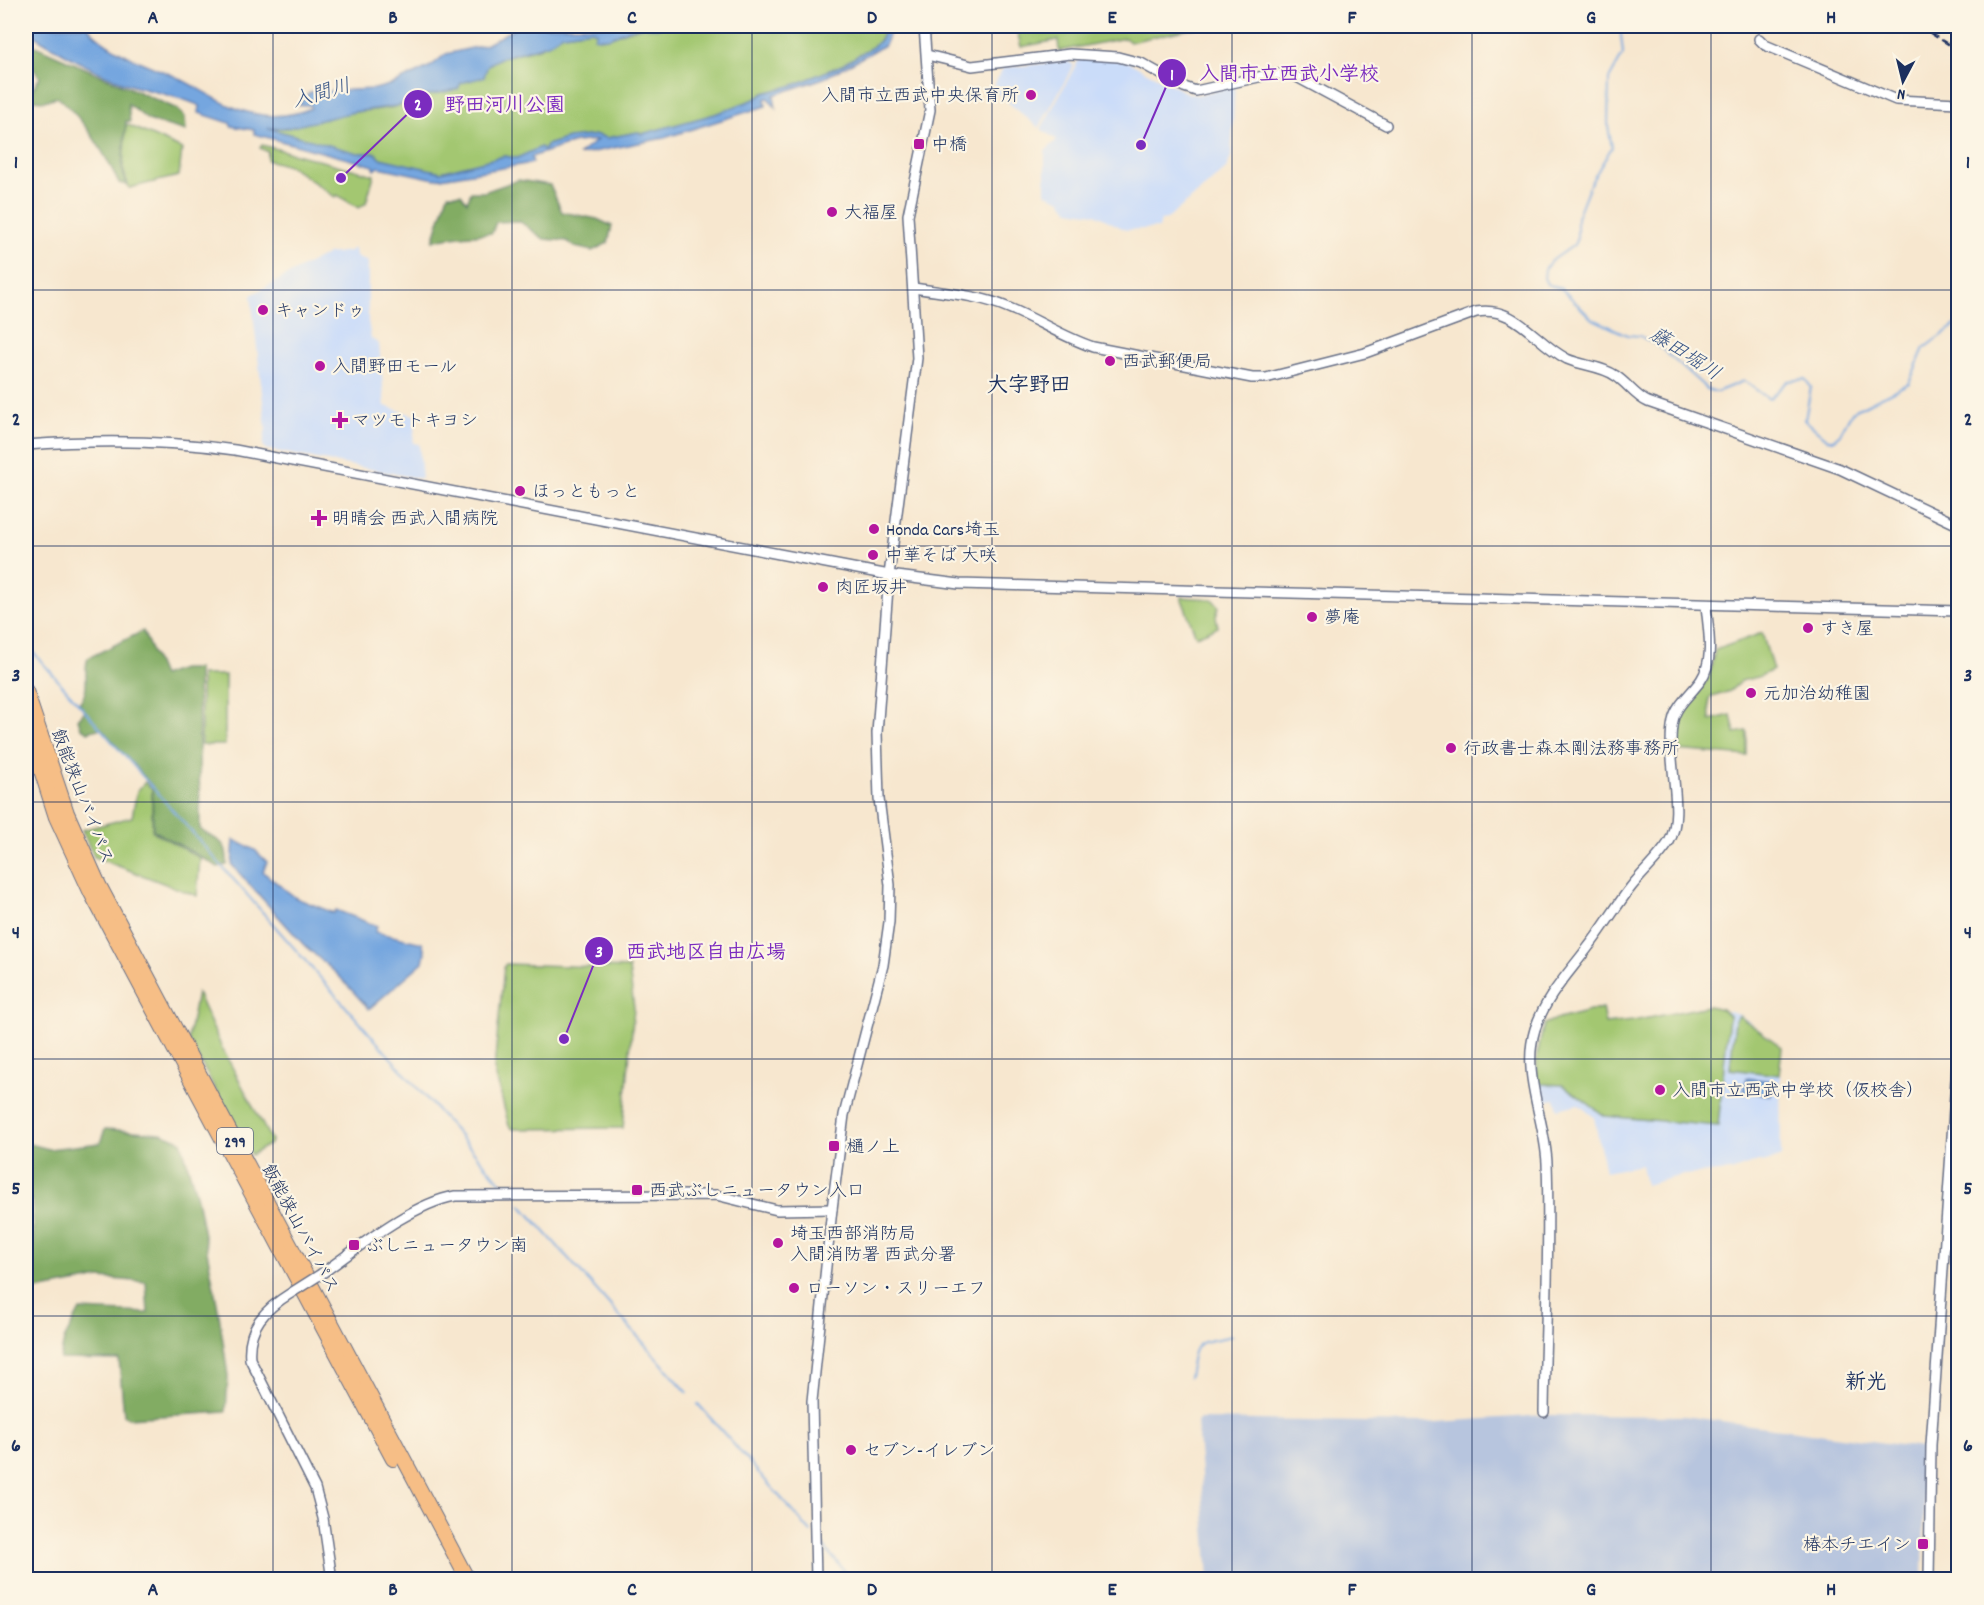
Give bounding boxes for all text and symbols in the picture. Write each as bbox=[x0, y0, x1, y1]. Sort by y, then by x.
text: A bbox=[148, 5, 159, 33]
text: B bbox=[388, 5, 398, 33]
text: C bbox=[627, 5, 637, 33]
text: D bbox=[867, 5, 878, 33]
text: E bbox=[1107, 5, 1117, 33]
text: F bbox=[1348, 5, 1358, 33]
text: G bbox=[1586, 5, 1596, 33]
text: H bbox=[1826, 5, 1836, 33]
north arrow bbox=[1873, 51, 1933, 111]
callout: 入間市立西武小学校 bbox=[1157, 54, 1391, 92]
text: 入間市立西武小学校 bbox=[1199, 62, 1379, 90]
text: 1 bbox=[1170, 64, 1174, 89]
water label: 入間川 bbox=[289, 73, 355, 117]
text: N bbox=[1896, 81, 1907, 105]
callout: 野田河川公園 bbox=[403, 85, 577, 123]
place label: 入間市立西武中央保育所 bbox=[821, 85, 1019, 110]
marker: 入間市立西武中央保育所 bbox=[1024, 88, 1038, 102]
text: 野田河川公園 bbox=[445, 93, 565, 121]
text: 2 bbox=[414, 94, 422, 119]
place label: 中橋 bbox=[931, 134, 967, 159]
marker: 中橋 bbox=[912, 137, 926, 151]
text: 1 bbox=[14, 150, 18, 178]
text: 1 bbox=[1966, 150, 1970, 178]
place label: 大福屋 bbox=[844, 202, 898, 227]
marker: 大福屋 bbox=[825, 205, 839, 219]
place label: キャンドゥ bbox=[275, 300, 365, 325]
marker: キャンドゥ bbox=[256, 303, 270, 317]
water label: 藤田堀川 bbox=[1643, 322, 1726, 389]
place label: 西武郵便局 bbox=[1122, 351, 1212, 376]
marker: 西武郵便局 bbox=[1103, 354, 1117, 368]
place label: 入間野田モール bbox=[332, 356, 457, 381]
marker: 入間野田モール bbox=[313, 359, 327, 373]
district label: 大字野田 bbox=[987, 372, 1071, 402]
text: 2 bbox=[12, 407, 20, 435]
text: 2 bbox=[1964, 407, 1972, 435]
place label: マツモトキヨシ bbox=[352, 410, 478, 435]
marker: マツモトキヨシ bbox=[333, 413, 347, 427]
place label: ほっともっと bbox=[532, 481, 640, 506]
marker: ほっともっと bbox=[513, 484, 527, 498]
place label: 明晴会 西武入間病院 bbox=[332, 508, 498, 533]
marker: 明晴会 西武入間病院 bbox=[310, 509, 328, 527]
place label: Honda Cars埼玉 bbox=[886, 519, 1000, 544]
marker: Honda Cars埼玉 bbox=[867, 522, 881, 536]
place label: 中華そば 大咲 bbox=[885, 545, 997, 570]
marker: 中華そば 大咲 bbox=[866, 548, 880, 562]
place label: 肉匠坂井 bbox=[835, 577, 907, 602]
marker: 肉匠坂井 bbox=[816, 580, 830, 594]
place label: 夢庵 bbox=[1324, 607, 1360, 632]
marker: 夢庵 bbox=[1305, 610, 1319, 624]
place label: すき屋 bbox=[1820, 618, 1874, 643]
marker: すき屋 bbox=[1801, 621, 1815, 635]
text: 3 bbox=[12, 663, 20, 691]
text: 3 bbox=[1964, 663, 1972, 691]
place label: 元加治幼稚園 bbox=[1763, 683, 1871, 708]
marker: 元加治幼稚園 bbox=[1744, 686, 1758, 700]
street label: 飯能狭山バイパス bbox=[43, 725, 118, 868]
place label: 行政書士森本剛法務事務所 bbox=[1463, 738, 1679, 763]
marker: 行政書士森本剛法務事務所 bbox=[1444, 741, 1458, 755]
text: 4 bbox=[12, 920, 20, 948]
text: 4 bbox=[1964, 920, 1972, 948]
callout: 西武地区自由広場 bbox=[584, 932, 798, 970]
text: 西武地区自由広場 bbox=[626, 940, 786, 968]
text: 3 bbox=[595, 941, 603, 966]
place label: 入間市立西武中学校（仮校舎） bbox=[1672, 1080, 1924, 1105]
marker: 入間市立西武中学校（仮校舎） bbox=[1653, 1083, 1667, 1097]
road number: 299 bbox=[217, 1128, 253, 1154]
place label: 樋ノ上 bbox=[846, 1136, 900, 1161]
marker: 樋ノ上 bbox=[827, 1139, 841, 1153]
street label: 飯能狭山バイパス bbox=[254, 1160, 344, 1298]
text: 5 bbox=[11, 1176, 21, 1204]
text: 5 bbox=[1963, 1176, 1973, 1204]
place label: 西武ぶしニュータウン入口 bbox=[649, 1180, 865, 1205]
marker: 西武ぶしニュータウン入口 bbox=[630, 1183, 644, 1197]
place label: 埼玉西部消防局 入間消防署 西武分署 bbox=[790, 1223, 956, 1269]
place label: ぶしニュータウン南 bbox=[366, 1235, 528, 1260]
marker: 埼玉西部消防局 入間消防署 西武分署 bbox=[771, 1236, 785, 1250]
marker: ぶしニュータウン南 bbox=[347, 1238, 361, 1252]
place label: ローソン・スリーエフ bbox=[806, 1278, 986, 1303]
marker: ローソン・スリーエフ bbox=[787, 1281, 801, 1295]
district label: 新光 bbox=[1845, 1369, 1887, 1399]
text: 6 bbox=[11, 1433, 21, 1461]
text: 6 bbox=[1963, 1433, 1973, 1461]
place label: セブン-イレブン bbox=[863, 1440, 995, 1465]
marker: セブン-イレブン bbox=[844, 1443, 858, 1457]
place label: 椿本チエイン bbox=[1803, 1534, 1911, 1559]
marker: 椿本チエイン bbox=[1916, 1537, 1930, 1551]
text: A bbox=[148, 1577, 159, 1605]
text: B bbox=[388, 1577, 398, 1605]
text: C bbox=[627, 1577, 637, 1605]
text: D bbox=[867, 1577, 878, 1605]
text: E bbox=[1107, 1577, 1117, 1605]
text: F bbox=[1348, 1577, 1358, 1605]
text: G bbox=[1586, 1577, 1596, 1605]
text: H bbox=[1826, 1577, 1836, 1605]

